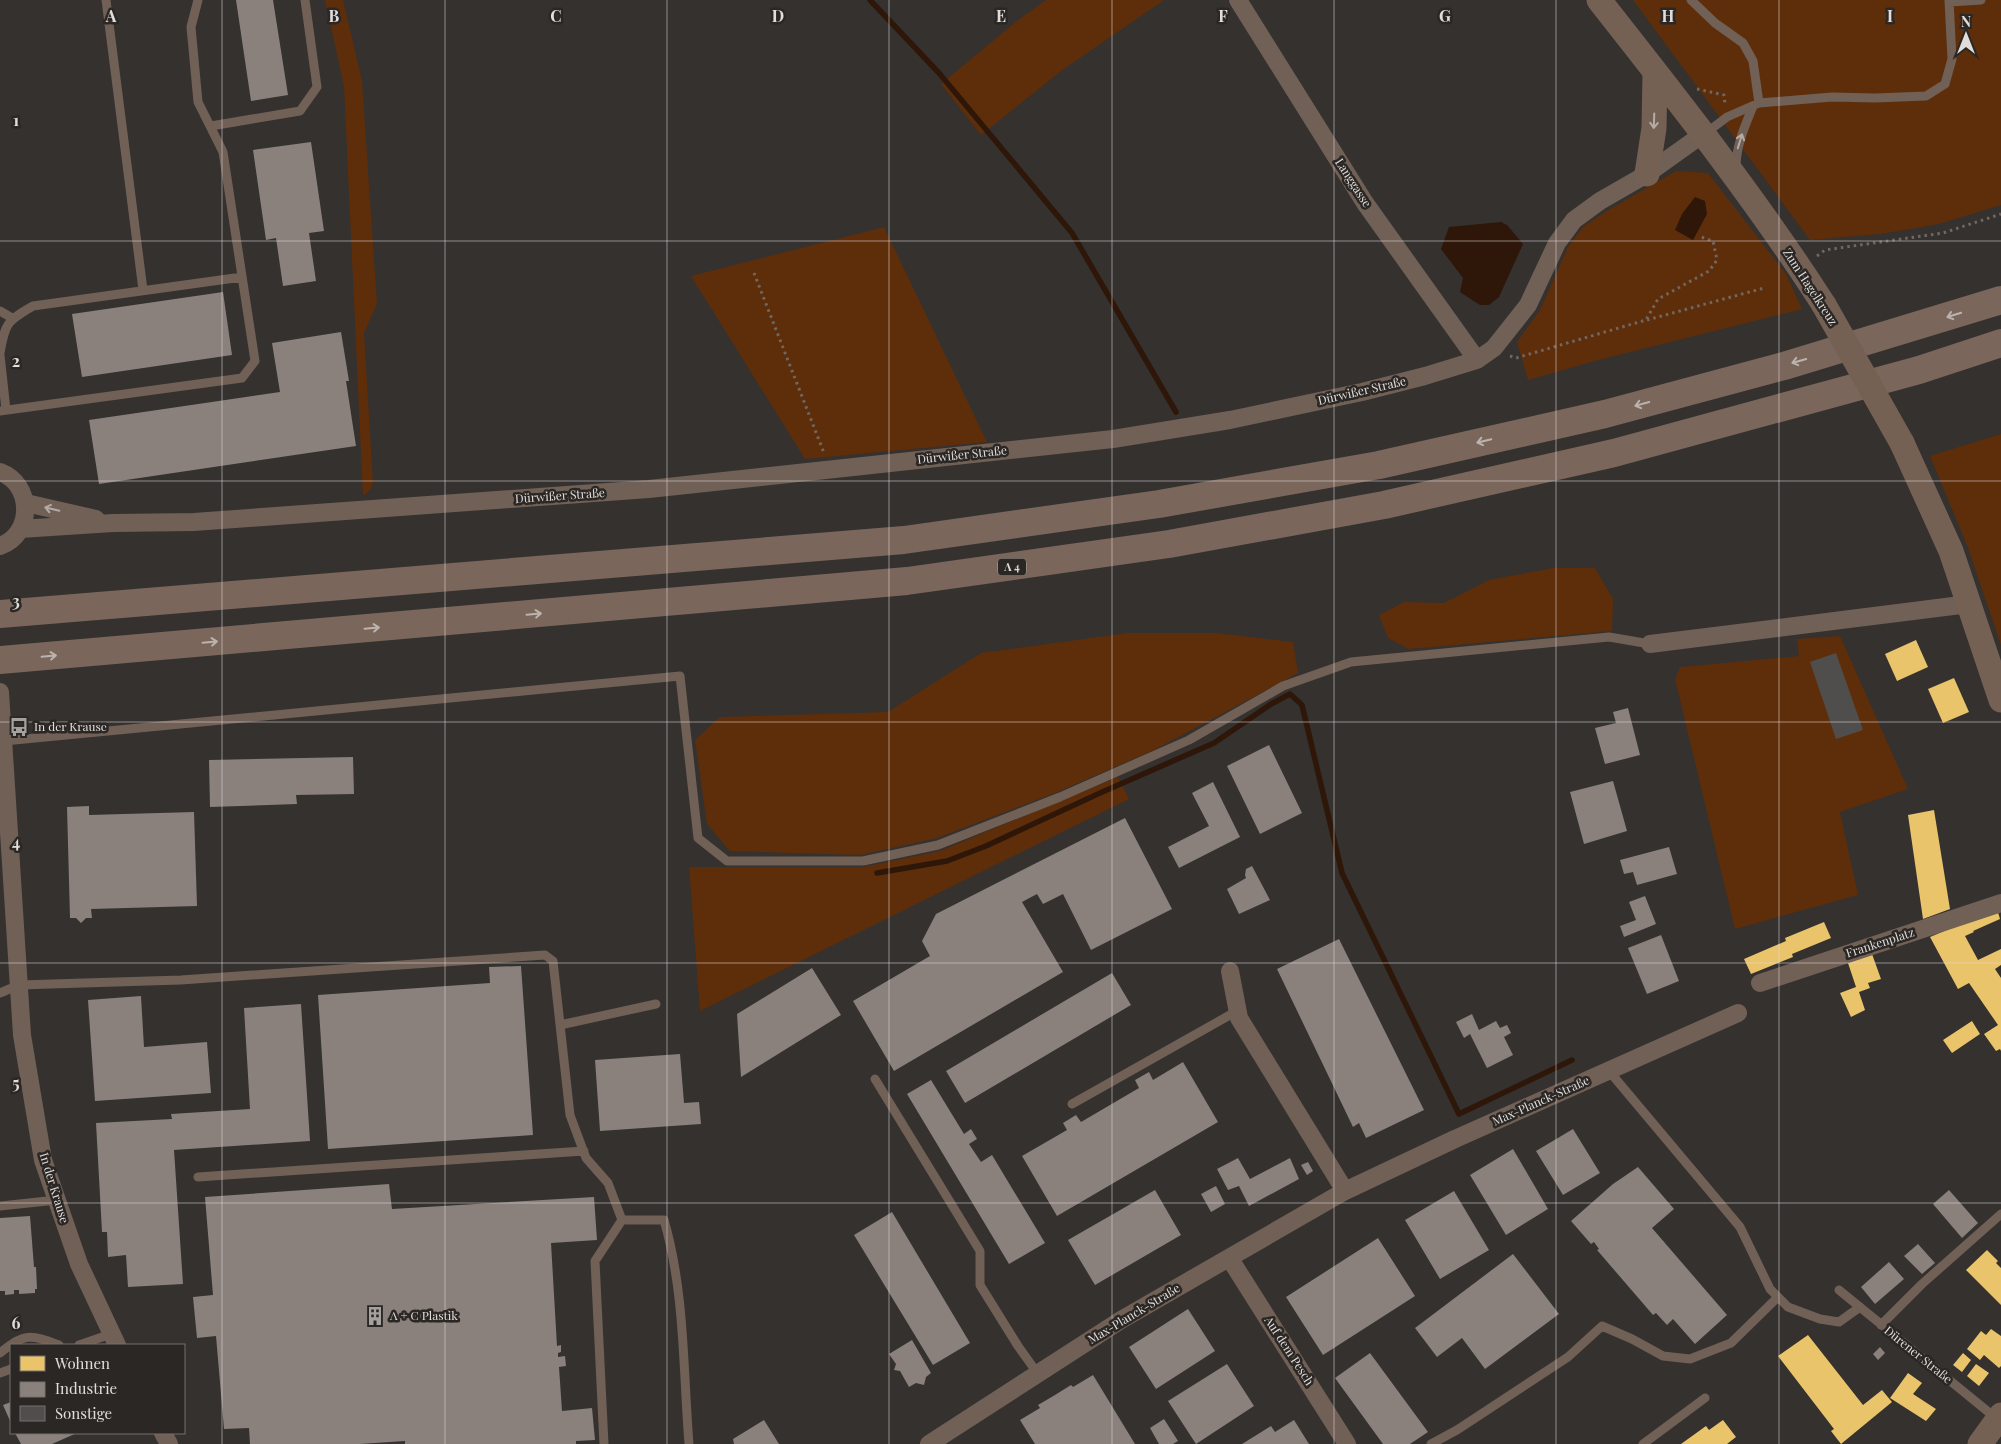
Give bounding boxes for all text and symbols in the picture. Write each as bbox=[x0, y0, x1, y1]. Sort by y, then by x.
text: A bbox=[105, 5, 117, 26]
text: B bbox=[329, 5, 340, 26]
text: C bbox=[550, 5, 562, 26]
text: D bbox=[772, 5, 784, 26]
text: E bbox=[996, 5, 1006, 26]
text: F bbox=[1218, 5, 1228, 26]
text: G bbox=[1439, 5, 1451, 26]
text: H bbox=[1662, 5, 1675, 26]
text: I bbox=[1887, 5, 1893, 26]
north arrow bbox=[1941, 10, 1991, 60]
text: N bbox=[1961, 12, 1971, 31]
text: 1 bbox=[13, 109, 19, 130]
one-way arrow bbox=[1650, 113, 1659, 129]
one-way arrow bbox=[1735, 133, 1745, 149]
street label: Langgasse bbox=[1332, 155, 1376, 210]
street label: Zum Hagelkreuz bbox=[1780, 245, 1842, 328]
one-way arrow bbox=[1947, 310, 1963, 320]
text: 2 bbox=[12, 350, 20, 371]
one-way arrow bbox=[1791, 357, 1807, 367]
street label: Dürwißer Straße bbox=[1316, 372, 1407, 408]
one-way arrow bbox=[1634, 399, 1650, 409]
one-way arrow bbox=[1476, 437, 1492, 447]
street label: Dürwißer Straße bbox=[916, 441, 1008, 467]
street label: Dürwißer Straße bbox=[514, 484, 605, 506]
one-way arrow bbox=[45, 504, 61, 513]
road number: A 4 bbox=[998, 558, 1026, 576]
text: 3 bbox=[12, 590, 20, 611]
one-way arrow bbox=[526, 609, 542, 619]
one-way arrow bbox=[364, 623, 380, 633]
one-way arrow bbox=[202, 637, 218, 647]
one-way arrow bbox=[40, 651, 56, 661]
bus stop icon: In der Krause bbox=[8, 716, 30, 738]
place label: In der Krause bbox=[34, 718, 107, 734]
text: 4 bbox=[12, 831, 20, 852]
street label: Frankenplatz bbox=[1843, 923, 1916, 961]
text: 5 bbox=[12, 1072, 20, 1093]
street label: Max-Planck-Straße bbox=[1490, 1072, 1592, 1129]
street label: In der Krause bbox=[37, 1150, 73, 1225]
street label: Max-Planck-Straße bbox=[1085, 1279, 1182, 1347]
building icon: A + C Plastik bbox=[364, 1305, 386, 1327]
place label: A + C Plastik bbox=[389, 1307, 458, 1323]
text: 6 bbox=[12, 1312, 21, 1333]
street label: Auf dem Pesch bbox=[1261, 1312, 1318, 1388]
street label: Dürener Straße bbox=[1881, 1322, 1956, 1387]
legend bbox=[10, 1344, 185, 1434]
text: Wohnen bbox=[54, 1353, 110, 1373]
text: Industrie bbox=[55, 1378, 117, 1398]
text: Sonstige bbox=[55, 1403, 112, 1423]

